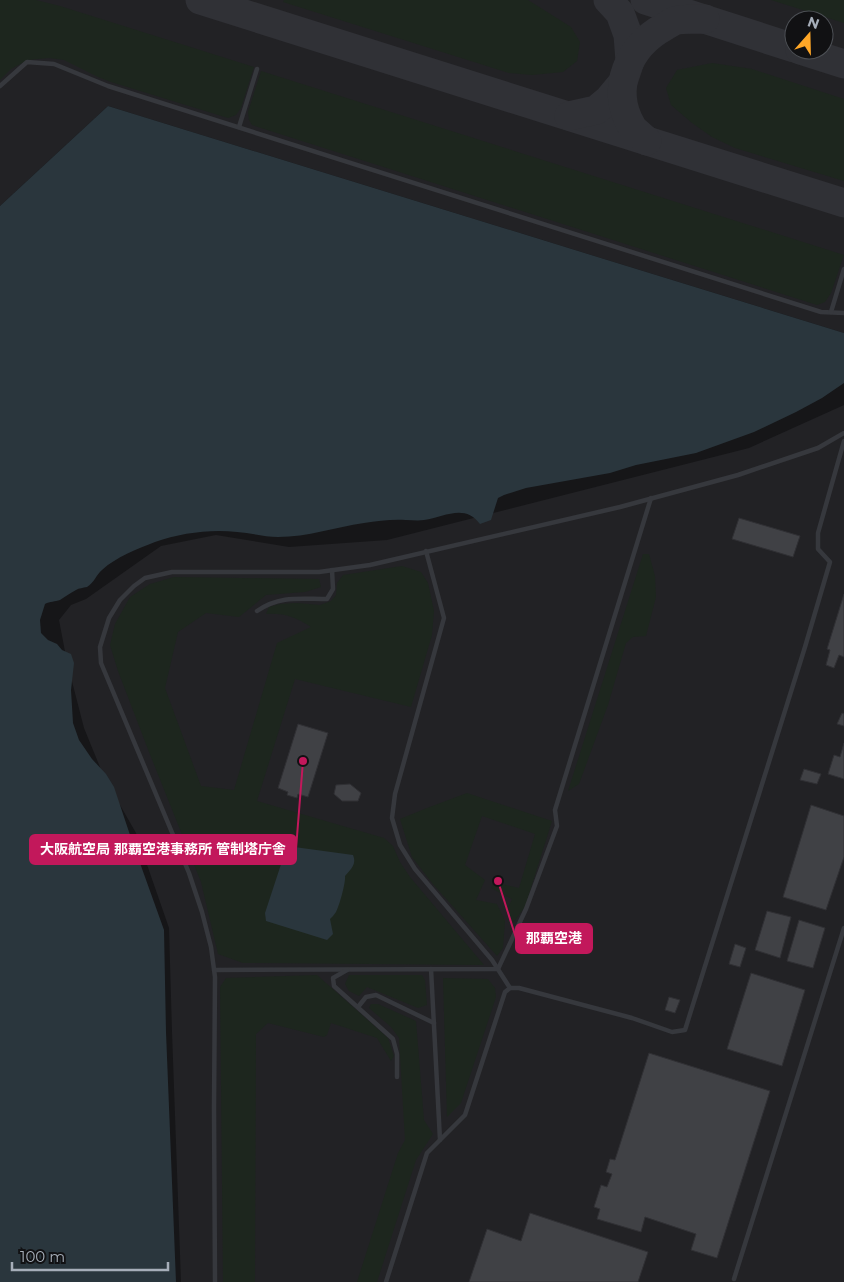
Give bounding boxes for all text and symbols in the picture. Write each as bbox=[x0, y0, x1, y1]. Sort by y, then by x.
north arrow bbox=[784, 10, 834, 60]
text: N bbox=[805, 12, 822, 33]
callout: 大阪航空局 那覇空港事務所 管制塔庁舎 bbox=[30, 835, 296, 864]
text: 大阪航空局 那覇空港事務所 管制塔庁舎 bbox=[40, 840, 286, 858]
callout: 那覇空港 bbox=[516, 924, 592, 953]
text: 那覇空港 bbox=[526, 929, 582, 947]
scale bar bbox=[12, 1240, 169, 1272]
text: 100 m bbox=[20, 1247, 65, 1266]

